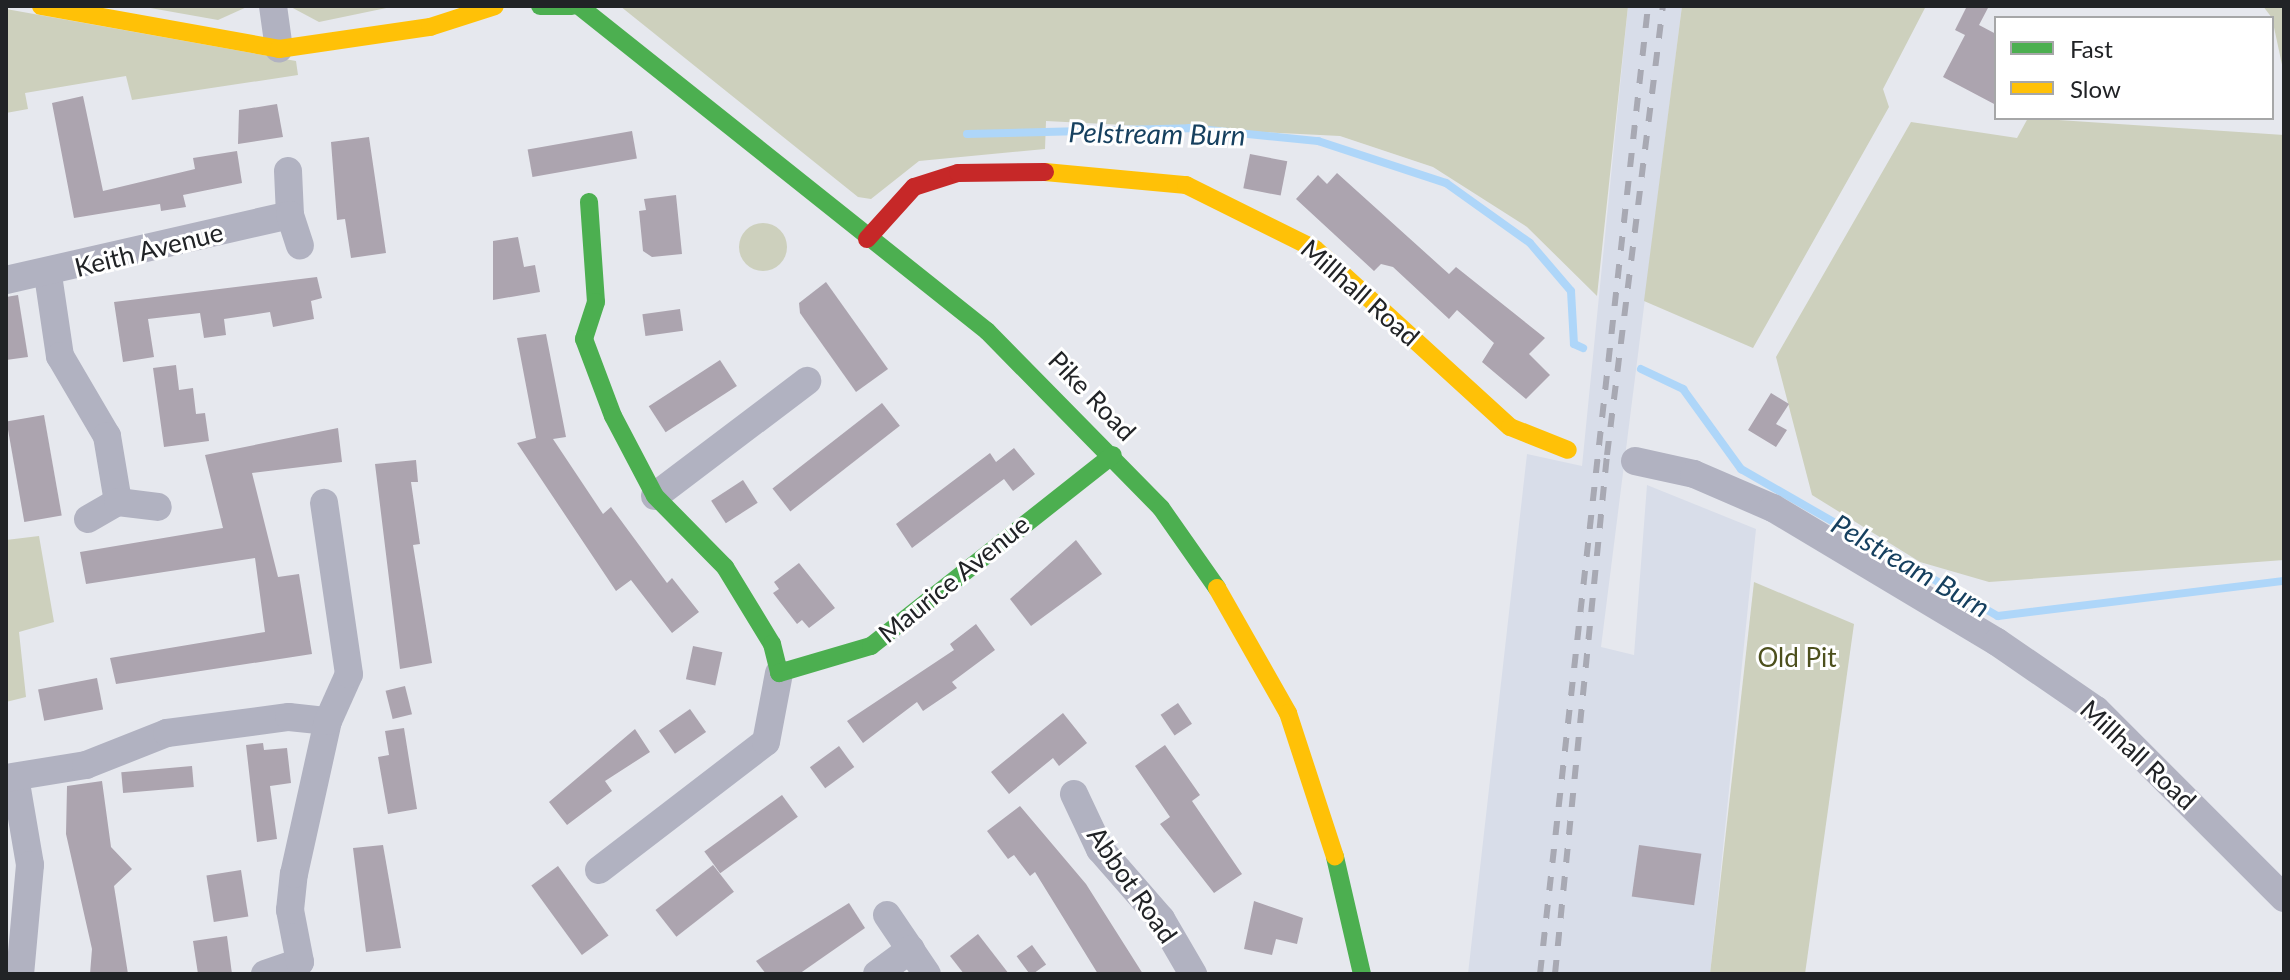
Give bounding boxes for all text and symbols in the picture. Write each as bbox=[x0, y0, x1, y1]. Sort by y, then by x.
legend bbox=[1994, 16, 2274, 120]
text: Fast bbox=[2070, 34, 2113, 63]
text: Slow bbox=[2070, 74, 2121, 103]
water label: Pelstream Burn bbox=[1068, 115, 1246, 151]
street label: Keith Avenue bbox=[71, 216, 227, 284]
street label: Millhall Road bbox=[1294, 233, 1426, 353]
street label: Pike Road bbox=[1042, 345, 1142, 447]
water label: Pelstream Burn bbox=[1826, 506, 1996, 624]
street label: Maurice Avenue bbox=[872, 509, 1036, 649]
park label: Old Pit bbox=[1757, 642, 1837, 674]
street label: Millhall Road bbox=[2074, 694, 2202, 816]
street label: Abbot Road bbox=[1081, 821, 1183, 949]

